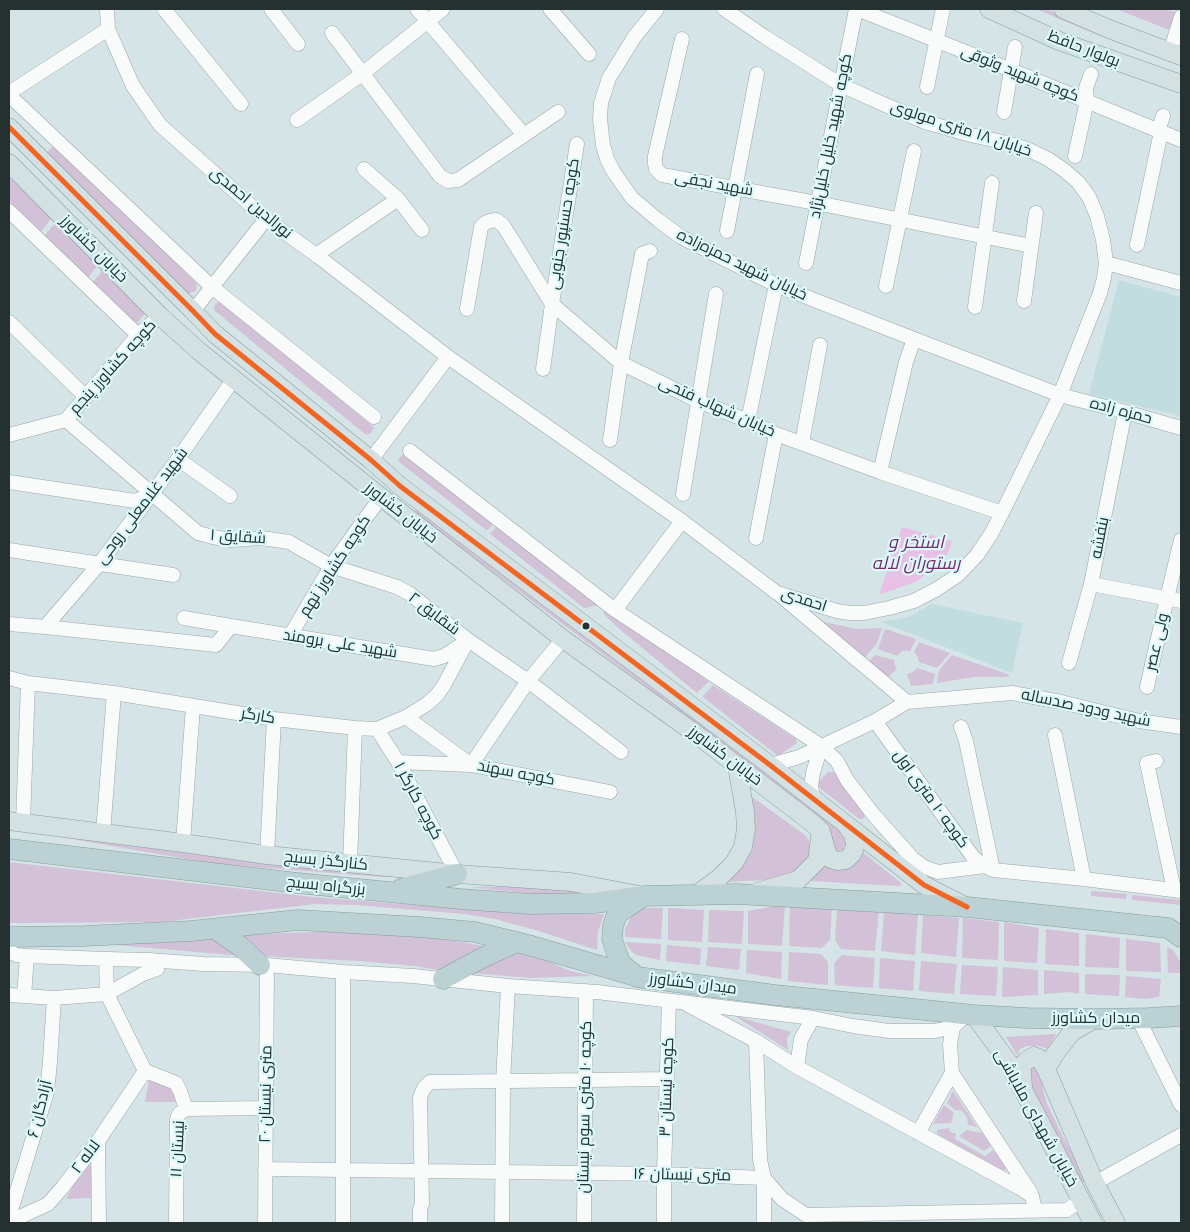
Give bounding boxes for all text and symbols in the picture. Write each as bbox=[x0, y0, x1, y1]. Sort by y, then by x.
street label: بولوار حافظ bbox=[1045, 26, 1123, 72]
street label: کوچه شهید وثوقی bbox=[958, 42, 1082, 106]
street label: کوچه شهید خلیل خلیل‌نژاد bbox=[806, 52, 856, 220]
street label: خیابان ۱۸ متری مولوی bbox=[888, 97, 1034, 161]
street label: کوچه حسنپور جنوبی bbox=[544, 157, 584, 291]
street label: نورالدین احمدی bbox=[206, 163, 296, 243]
street label: شهید نجفی bbox=[673, 168, 755, 200]
street label: خیابان کشاورز bbox=[56, 211, 132, 287]
street label: خیابان شهید حمزه‌زاده bbox=[674, 225, 810, 305]
street label: کوچه کشاورز پنجم bbox=[65, 316, 161, 418]
street label: خیابان شهاب فتحی bbox=[656, 373, 778, 441]
street label: حمزه زاده bbox=[1088, 393, 1154, 429]
street label: شهید غلامعلی روحی bbox=[92, 444, 192, 568]
street label: خیابان کشاورز bbox=[360, 478, 442, 548]
street label: کوچه کشاورز نهم bbox=[295, 512, 375, 620]
street label: بنفشه bbox=[1087, 515, 1113, 561]
street label: شقایق ۱ bbox=[209, 525, 267, 549]
water label: استخر و رستوران لاله bbox=[872, 532, 960, 574]
street label: احمدی bbox=[779, 584, 829, 616]
street label: شقایق ۲ bbox=[404, 588, 464, 640]
street label: ولی عصر bbox=[1141, 611, 1173, 673]
unlabelled marker bbox=[581, 621, 591, 631]
street label: شهید علی برومند bbox=[281, 625, 399, 663]
street label: شهید ودود صدساله bbox=[1020, 685, 1152, 731]
street label: کارگر bbox=[239, 704, 277, 728]
street label: خیابان کشاورز bbox=[684, 722, 766, 790]
street label: کوچه ۱۰ متری اول bbox=[889, 746, 973, 852]
street label: کوچه سهند bbox=[476, 756, 556, 790]
street label: کوچه کارگر ۱ bbox=[389, 759, 447, 843]
street label: کنارگذر بسیج bbox=[283, 847, 369, 875]
street label: بزرگراه بسیج bbox=[285, 872, 367, 900]
street label: میدان کشاورز bbox=[648, 969, 738, 999]
street label: میدان کشاورز bbox=[1052, 1008, 1140, 1028]
street label: کوچه ۱۰ متری سوم نیستان bbox=[574, 1020, 596, 1194]
street label: کوچه نیستان ۳ bbox=[656, 1037, 678, 1137]
street label: ۲۰ متری نیستان bbox=[256, 1045, 276, 1143]
street label: خیابان شهدای ملاباشی bbox=[990, 1046, 1082, 1190]
street label: آزادگان ۶ bbox=[24, 1078, 56, 1140]
street label: نیستان ۱۱ bbox=[167, 1120, 189, 1178]
street label: لاله ۲ bbox=[67, 1137, 105, 1177]
street label: ۱۶ متری نیستان bbox=[633, 1165, 731, 1185]

